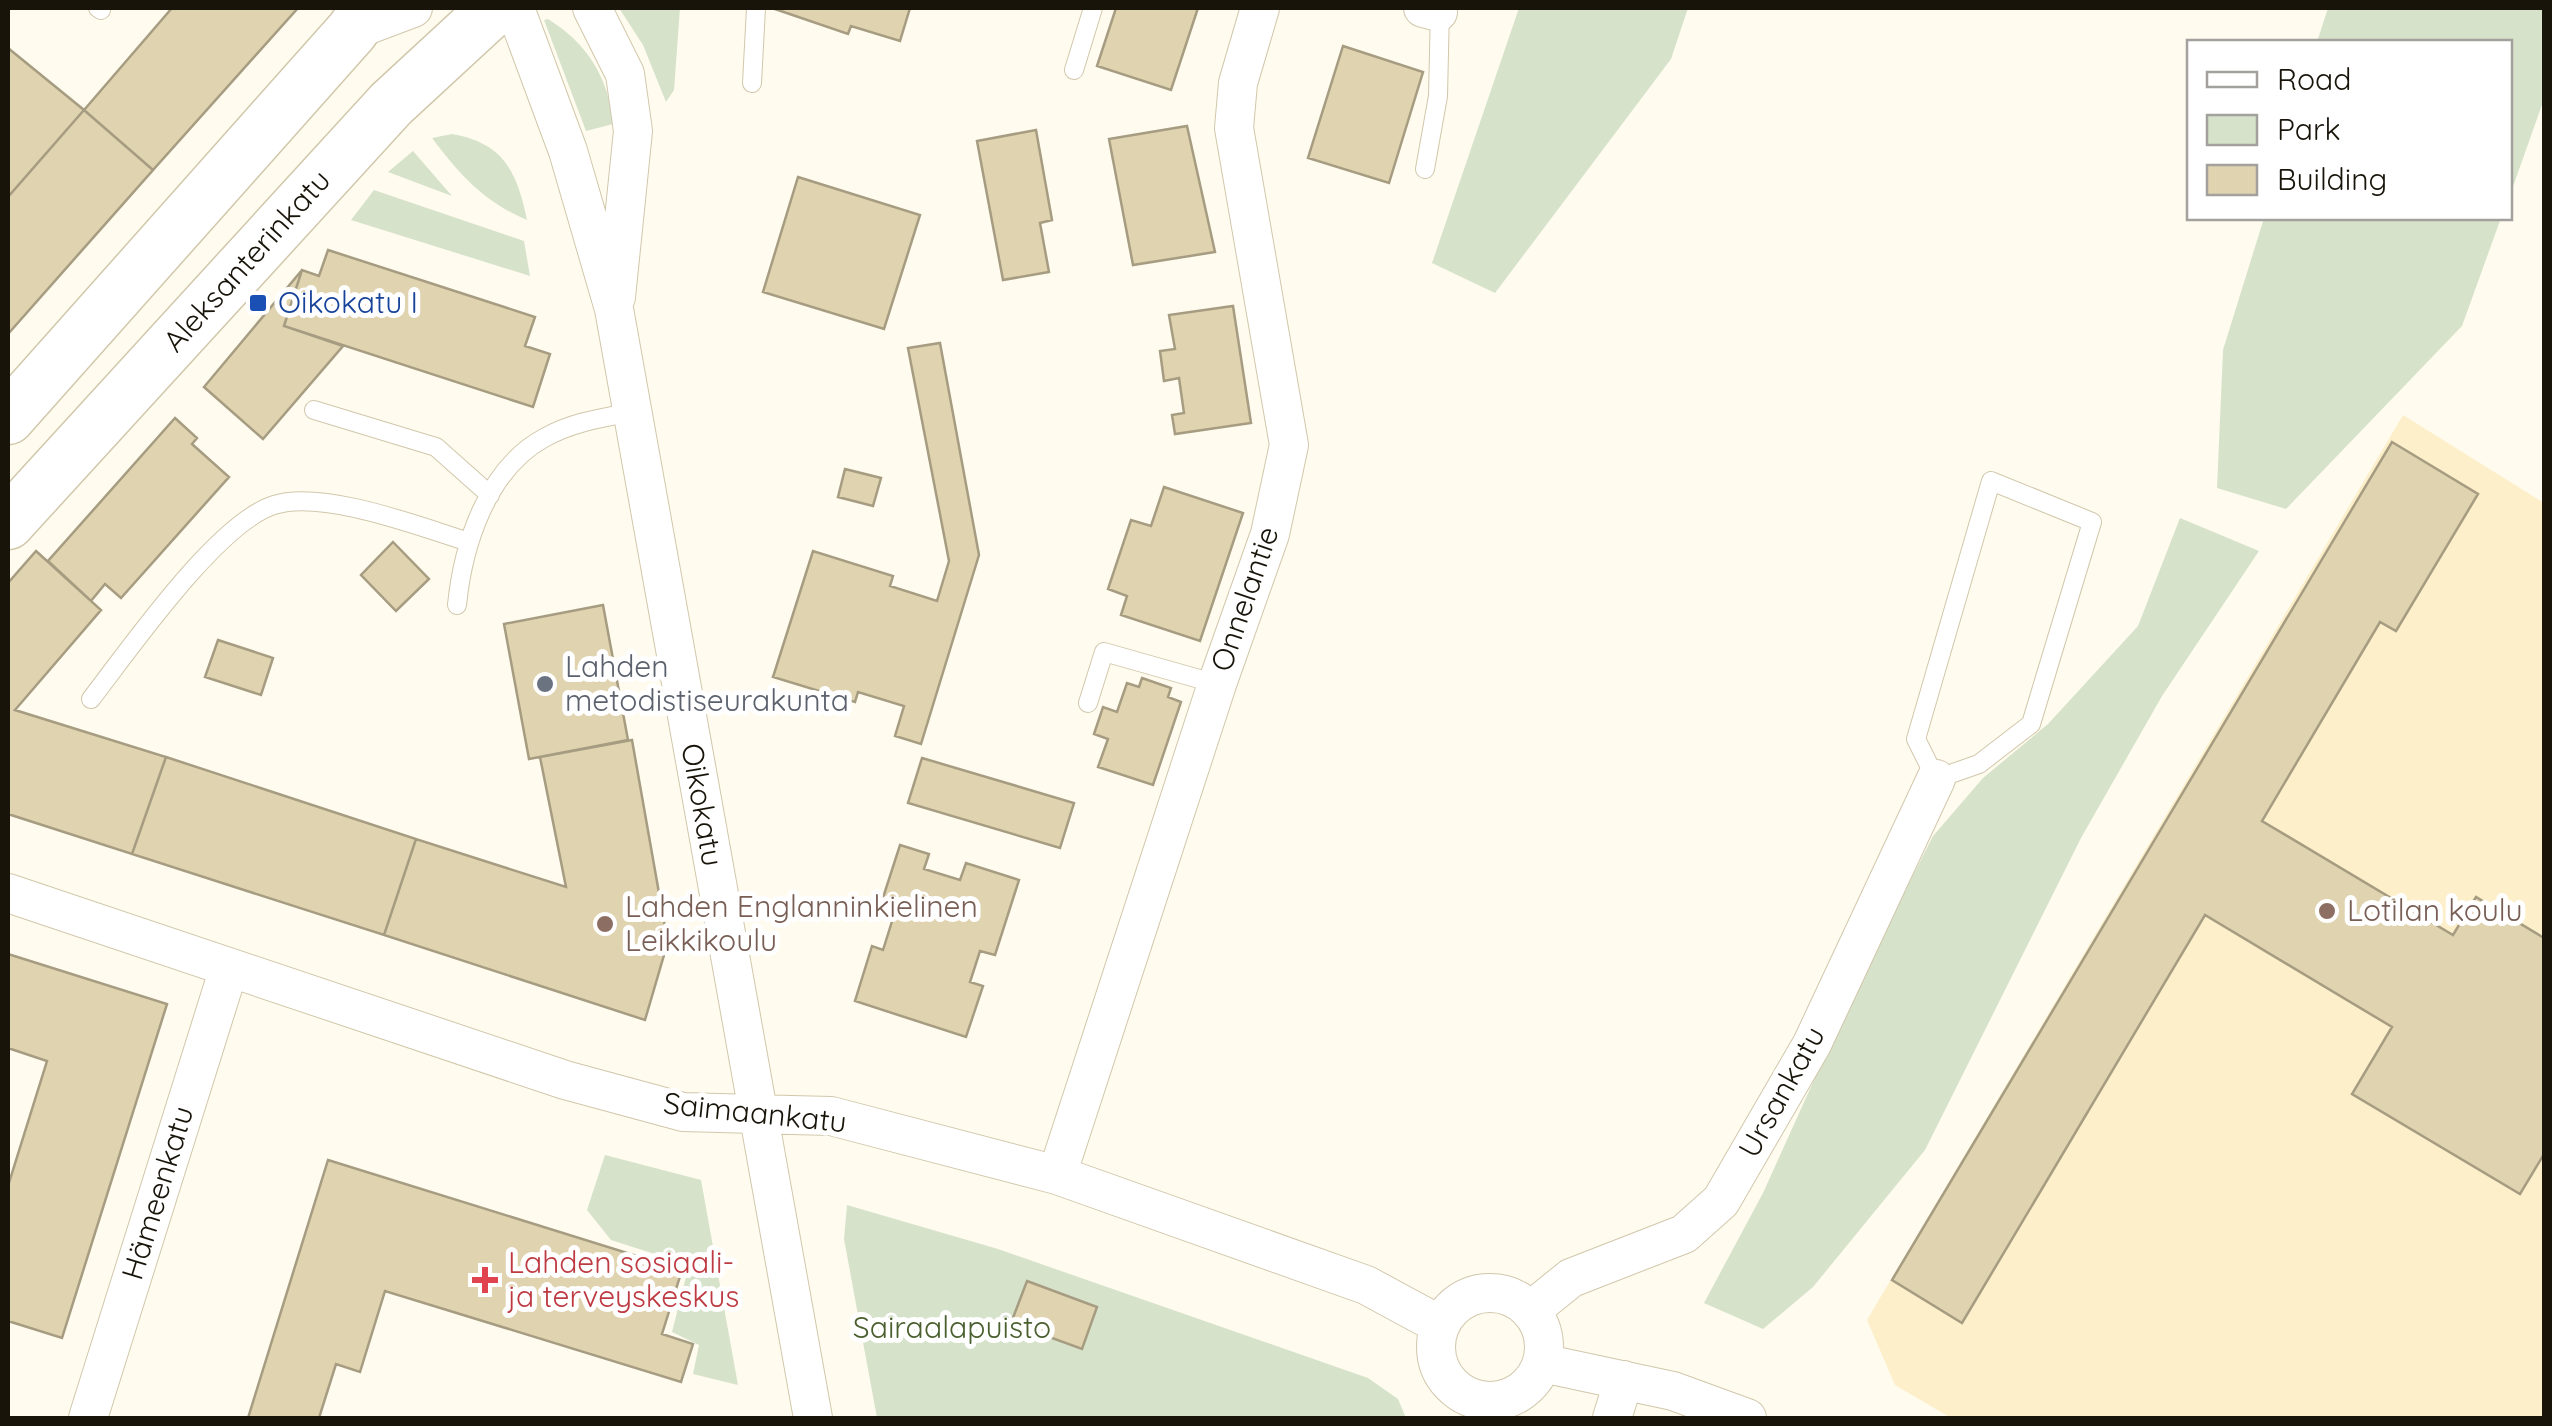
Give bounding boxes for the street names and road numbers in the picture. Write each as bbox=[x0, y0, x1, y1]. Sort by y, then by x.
street label: Aleksanterinkatu bbox=[154, 161, 338, 359]
street label: Onnelantie bbox=[1202, 521, 1287, 676]
street label: Oikokatu bbox=[673, 740, 732, 869]
street label: Ursankatu bbox=[1730, 1019, 1833, 1164]
street label: Saimaankatu bbox=[662, 1083, 849, 1141]
street label: Hämeenkatu bbox=[113, 1101, 201, 1284]

